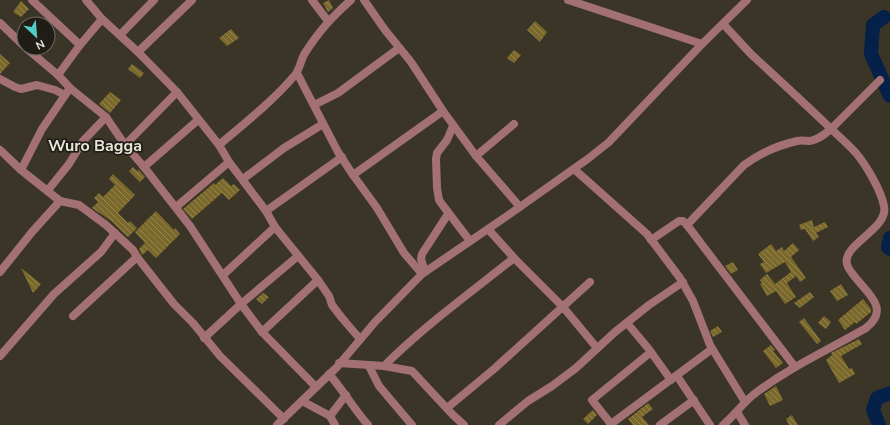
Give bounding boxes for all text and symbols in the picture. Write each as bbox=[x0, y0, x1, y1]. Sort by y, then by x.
north arrow bbox=[16, 16, 56, 56]
text: N bbox=[33, 36, 47, 53]
district label: Wuro Bagga bbox=[48, 135, 142, 157]

